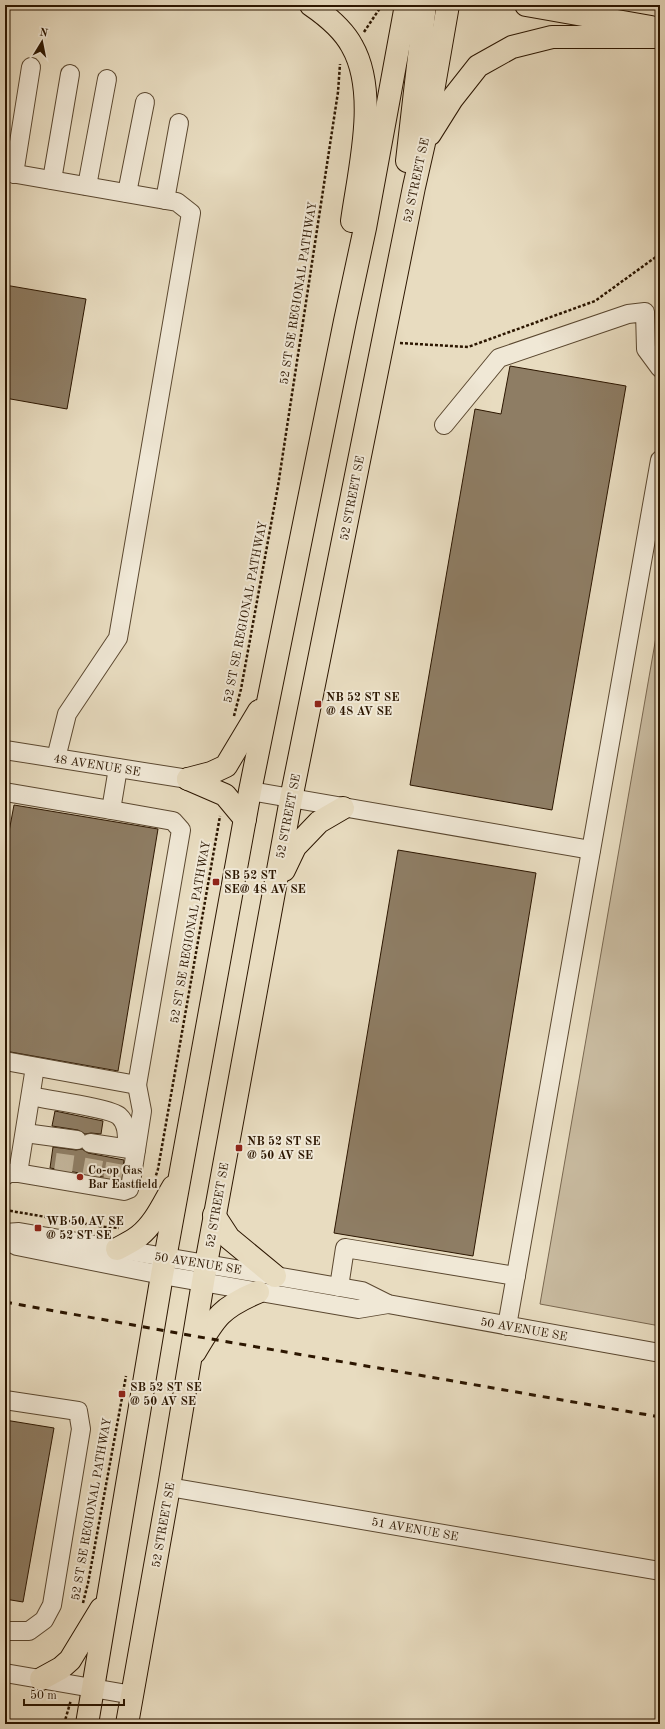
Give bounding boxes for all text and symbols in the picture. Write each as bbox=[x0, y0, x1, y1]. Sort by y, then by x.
north arrow bbox=[22, 22, 62, 62]
text: N bbox=[38, 27, 49, 40]
street label: 52 STREET SE bbox=[401, 137, 432, 224]
street label: 52 ST SE REGIONAL PATHWAY bbox=[278, 201, 319, 385]
street label: 52 STREET SE bbox=[338, 455, 367, 542]
street label: 52 ST SE REGIONAL PATHWAY bbox=[221, 520, 270, 704]
place label: NB 52 ST SE @ 48 AV SE bbox=[326, 691, 399, 718]
marker: NB 52 ST SE @ 48 AV SE bbox=[313, 699, 323, 709]
street label: 48 AVENUE SE bbox=[52, 753, 141, 779]
street label: 52 STREET SE bbox=[274, 773, 303, 860]
street label: 52 ST SE REGIONAL PATHWAY bbox=[168, 840, 213, 1024]
place label: SB 52 ST SE@ 48 AV SE bbox=[224, 869, 306, 896]
marker: SB 52 ST SE@ 48 AV SE bbox=[211, 877, 221, 887]
place label: NB 52 ST SE @ 50 AV SE bbox=[247, 1135, 320, 1162]
marker: NB 52 ST SE @ 50 AV SE bbox=[234, 1143, 244, 1153]
street label: 52 STREET SE bbox=[204, 1162, 231, 1249]
place label: Co-op Gas Bar Eastfield bbox=[88, 1165, 158, 1191]
marker: Co-op Gas Bar Eastfield bbox=[75, 1172, 85, 1182]
place label: WB 50 AV SE @ 52 ST SE bbox=[46, 1215, 124, 1242]
marker: WB 50 AV SE @ 52 ST SE bbox=[33, 1223, 43, 1233]
street label: 50 AVENUE SE bbox=[153, 1250, 242, 1277]
street label: 50 AVENUE SE bbox=[479, 1315, 568, 1344]
place label: SB 52 ST SE @ 50 AV SE bbox=[130, 1381, 202, 1408]
marker: SB 52 ST SE @ 50 AV SE bbox=[117, 1389, 127, 1399]
street label: 52 ST SE REGIONAL PATHWAY bbox=[69, 1417, 114, 1601]
street label: 52 STREET SE bbox=[150, 1482, 177, 1569]
street label: 51 AVENUE SE bbox=[370, 1515, 459, 1544]
scale bar bbox=[24, 1681, 124, 1707]
text: 50 m bbox=[30, 1689, 57, 1702]

